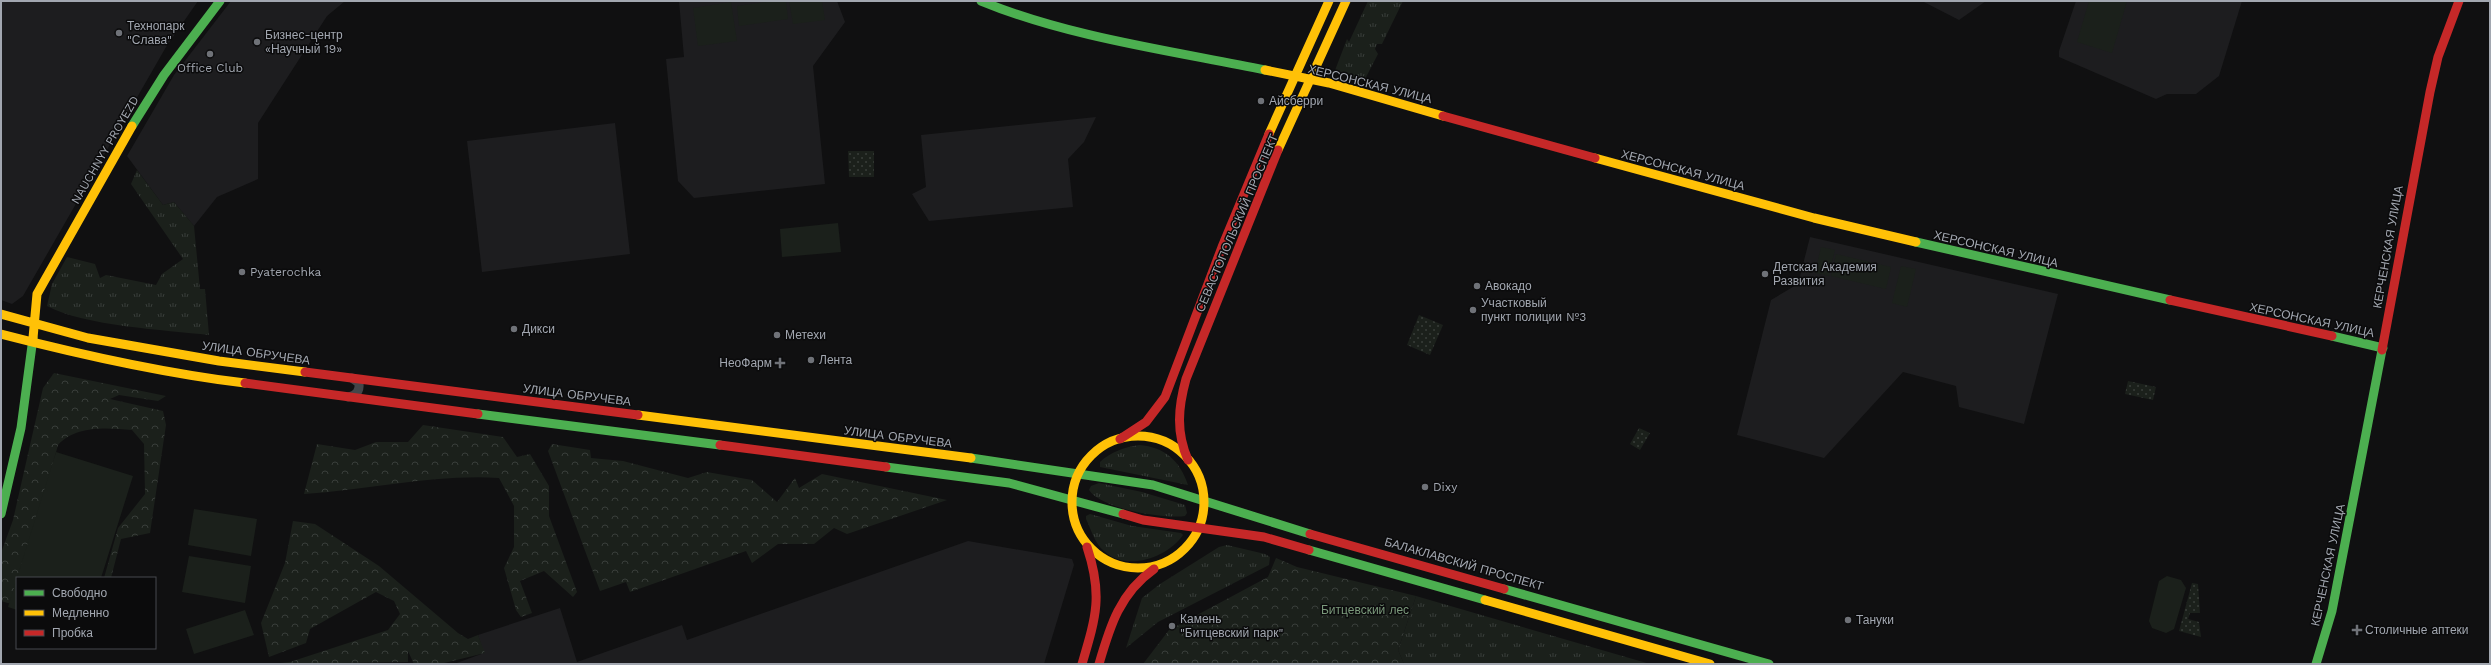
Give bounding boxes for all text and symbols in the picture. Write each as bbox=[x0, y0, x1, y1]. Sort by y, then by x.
place label: Технопарк "Слава" bbox=[127, 19, 185, 47]
marker: Технопарк "Слава" bbox=[114, 28, 124, 38]
place label: Бизнес-центр «Научный 19» bbox=[265, 28, 343, 56]
marker: Бизнес-центр «Научный 19» bbox=[252, 37, 262, 47]
marker: Office Club bbox=[205, 49, 215, 59]
place label: Office Club bbox=[177, 61, 243, 75]
street label: ХЕРСОНСКАЯ УЛИЦА bbox=[1307, 62, 1433, 106]
street label: NAUCHNYY PROYEZD bbox=[68, 93, 142, 207]
place label: Айсберри bbox=[1269, 94, 1323, 108]
marker: Айсберри bbox=[1256, 96, 1266, 106]
street label: СЕВАСТОПОЛЬСКИЙ ПРОСПЕКТ bbox=[1192, 131, 1281, 314]
street label: ХЕРСОНСКАЯ УЛИЦА bbox=[1620, 147, 1746, 193]
street label: КЕРЧЕНСКАЯ УЛИЦА bbox=[2370, 184, 2406, 310]
street label: ХЕРСОНСКАЯ УЛИЦА bbox=[1932, 228, 2060, 270]
place label: Детская Академия Развития bbox=[1773, 260, 1877, 288]
place label: Pyaterochka bbox=[250, 265, 322, 279]
marker: Pyaterochka bbox=[237, 267, 247, 277]
marker: Детская Академия Развития bbox=[1760, 269, 1770, 279]
place label: Авокадо bbox=[1485, 279, 1532, 293]
marker: Авокадо bbox=[1472, 281, 1482, 291]
place label: Участковый пункт полиции №3 bbox=[1481, 296, 1586, 324]
street label: ХЕРСОНСКАЯ УЛИЦА bbox=[2248, 300, 2376, 340]
marker: Участковый пункт полиции №3 bbox=[1468, 305, 1478, 315]
place label: Дикси bbox=[522, 322, 555, 336]
marker: Дикси bbox=[509, 324, 519, 334]
place label: Метехи bbox=[785, 328, 826, 342]
marker: Метехи bbox=[772, 330, 782, 340]
street label: УЛИЦА ОБРУЧЕВА bbox=[201, 338, 311, 368]
place label: Лента bbox=[819, 353, 853, 367]
marker: Лента bbox=[806, 355, 816, 365]
place label: НеоФарм bbox=[719, 356, 772, 370]
marker: НеоФарм bbox=[775, 358, 785, 368]
street label: УЛИЦА ОБРУЧЕВА bbox=[522, 381, 632, 409]
street label: УЛИЦА ОБРУЧЕВА bbox=[843, 423, 953, 451]
place label: Dixy bbox=[1433, 480, 1458, 494]
marker: Dixy bbox=[1420, 482, 1430, 492]
street label: КЕРЧЕНСКАЯ УЛИЦА bbox=[2308, 503, 2348, 627]
street label: БАЛАКЛАВСКИЙ ПРОСПЕКТ bbox=[1383, 534, 1546, 594]
legend bbox=[16, 577, 156, 649]
text: Свободно bbox=[52, 586, 107, 600]
park label: Битцевский лес bbox=[1321, 603, 1409, 617]
text: Медленно bbox=[52, 606, 109, 620]
place label: Камень "Битцевский парк" bbox=[1180, 612, 1283, 640]
place label: Тануки bbox=[1856, 613, 1894, 627]
marker: Тануки bbox=[1843, 615, 1853, 625]
marker: Камень "Битцевский парк" bbox=[1167, 621, 1177, 631]
place label: Столичные аптеки bbox=[2365, 623, 2469, 637]
marker: Столичные аптеки bbox=[2352, 625, 2362, 635]
text: Пробка bbox=[52, 626, 93, 640]

